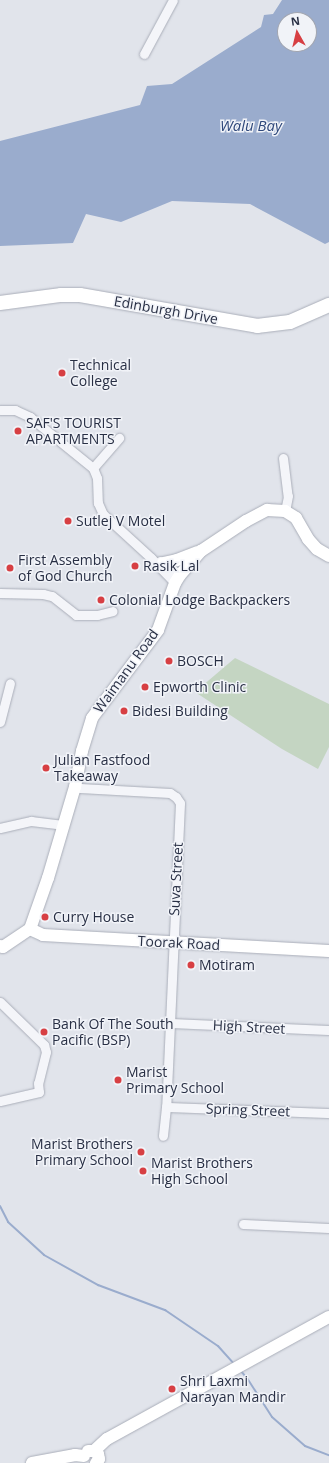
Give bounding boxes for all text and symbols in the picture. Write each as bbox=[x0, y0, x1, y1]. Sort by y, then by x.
north arrow bbox=[277, 12, 317, 52]
text: N bbox=[290, 13, 301, 29]
water label: Walu Bay bbox=[220, 117, 282, 135]
street label: Edinburgh Drive bbox=[113, 293, 219, 327]
place label: Technical College bbox=[70, 357, 131, 390]
marker: Technical College bbox=[57, 368, 67, 378]
place label: SAF'S TOURIST APARTMENTS bbox=[26, 415, 121, 448]
marker: SAF'S TOURIST APARTMENTS bbox=[13, 426, 23, 436]
place label: Sutlej V Motel bbox=[76, 513, 165, 529]
marker: Sutlej V Motel bbox=[63, 516, 73, 526]
place label: First Assembly of God Church bbox=[18, 552, 113, 584]
place label: Rasik Lal bbox=[143, 558, 199, 574]
marker: Rasik Lal bbox=[130, 561, 140, 571]
marker: First Assembly of God Church bbox=[5, 563, 15, 573]
place label: Colonial Lodge Backpackers bbox=[109, 592, 290, 608]
marker: Colonial Lodge Backpackers bbox=[96, 595, 106, 605]
street label: Waimanu Road bbox=[90, 626, 162, 716]
place label: BOSCH bbox=[177, 653, 224, 669]
marker: BOSCH bbox=[164, 656, 174, 666]
place label: Epworth Clinic bbox=[153, 679, 246, 695]
marker: Epworth Clinic bbox=[140, 682, 150, 692]
place label: Bidesi Building bbox=[132, 703, 228, 719]
marker: Bidesi Building bbox=[119, 706, 129, 716]
place label: Julian Fastfood Takeaway bbox=[54, 752, 150, 784]
marker: Julian Fastfood Takeaway bbox=[41, 763, 51, 773]
street label: Suva Street bbox=[166, 842, 186, 916]
place label: Curry House bbox=[53, 909, 134, 925]
marker: Curry House bbox=[40, 912, 50, 922]
street label: Toorak Road bbox=[137, 932, 221, 954]
place label: Motiram bbox=[199, 957, 255, 973]
marker: Motiram bbox=[186, 960, 196, 970]
place label: Bank Of The South Pacific (BSP) bbox=[52, 1016, 174, 1048]
street label: High Street bbox=[212, 1017, 286, 1037]
marker: Bank Of The South Pacific (BSP) bbox=[39, 1027, 49, 1037]
place label: Marist Primary School bbox=[126, 1064, 224, 1096]
marker: Marist Primary School bbox=[113, 1075, 123, 1085]
street label: Spring Street bbox=[206, 1100, 290, 1120]
place label: Marist Brothers Primary School bbox=[31, 1136, 133, 1168]
marker: Marist Brothers Primary School bbox=[136, 1147, 146, 1157]
place label: Marist Brothers High School bbox=[151, 1155, 253, 1188]
marker: Marist Brothers High School bbox=[138, 1166, 148, 1176]
place label: Shri Laxmi Narayan Mandir bbox=[180, 1373, 286, 1406]
marker: Shri Laxmi Narayan Mandir bbox=[167, 1384, 177, 1394]

